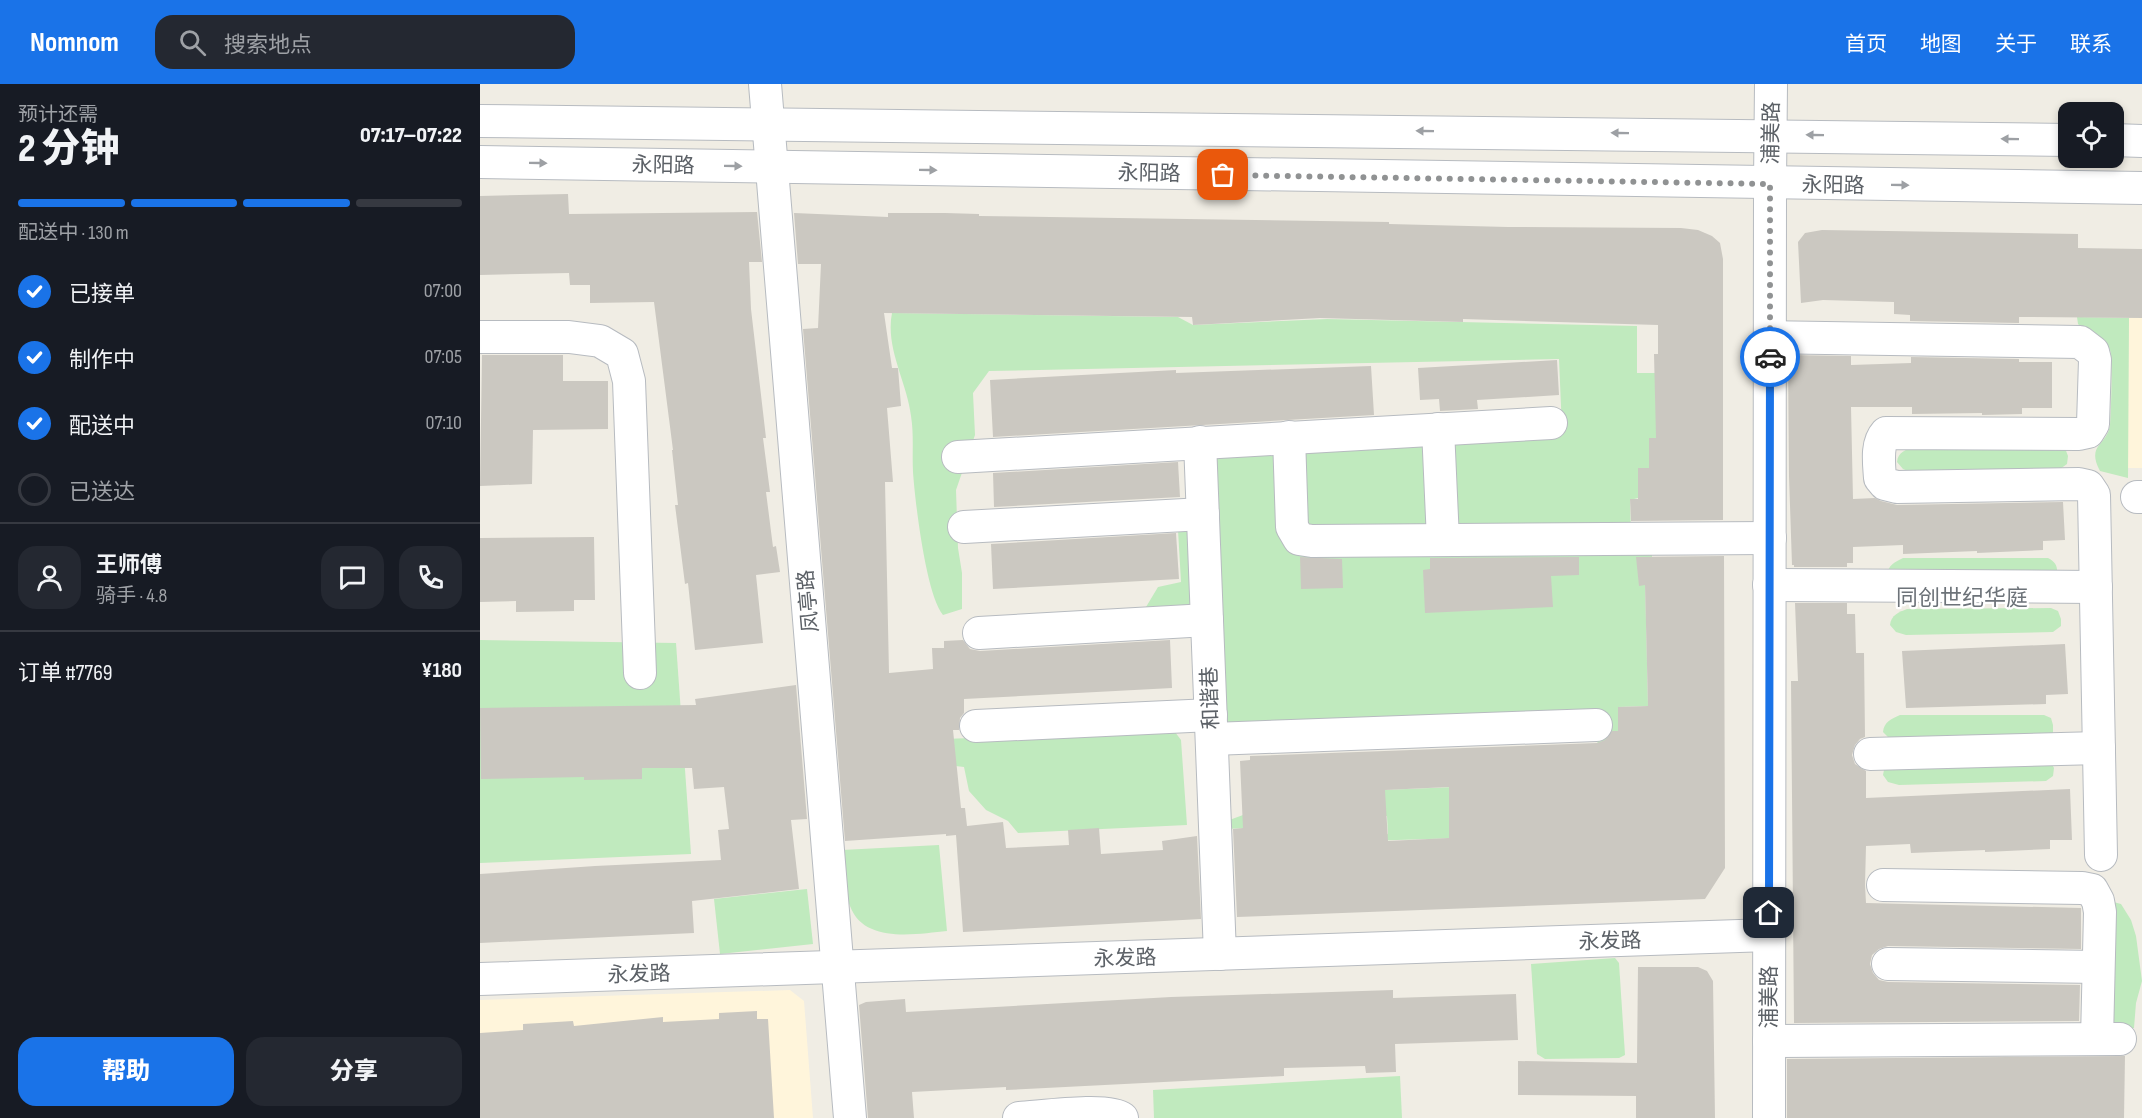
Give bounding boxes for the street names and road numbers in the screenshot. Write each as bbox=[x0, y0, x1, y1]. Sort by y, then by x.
street label: 浦美路 bbox=[1758, 101, 1785, 165]
street label: 永阳路 bbox=[631, 152, 695, 179]
street label: 永阳路 bbox=[1117, 160, 1181, 187]
street label: 永阳路 bbox=[1801, 172, 1865, 199]
street label: 凤亭路 bbox=[793, 568, 824, 633]
street label: 和谐巷 bbox=[1197, 666, 1224, 730]
street label: 永发路 bbox=[1578, 928, 1642, 955]
street label: 永发路 bbox=[1093, 945, 1157, 972]
street label: 永发路 bbox=[607, 961, 671, 988]
street label: 浦美路 bbox=[1757, 966, 1782, 1029]

